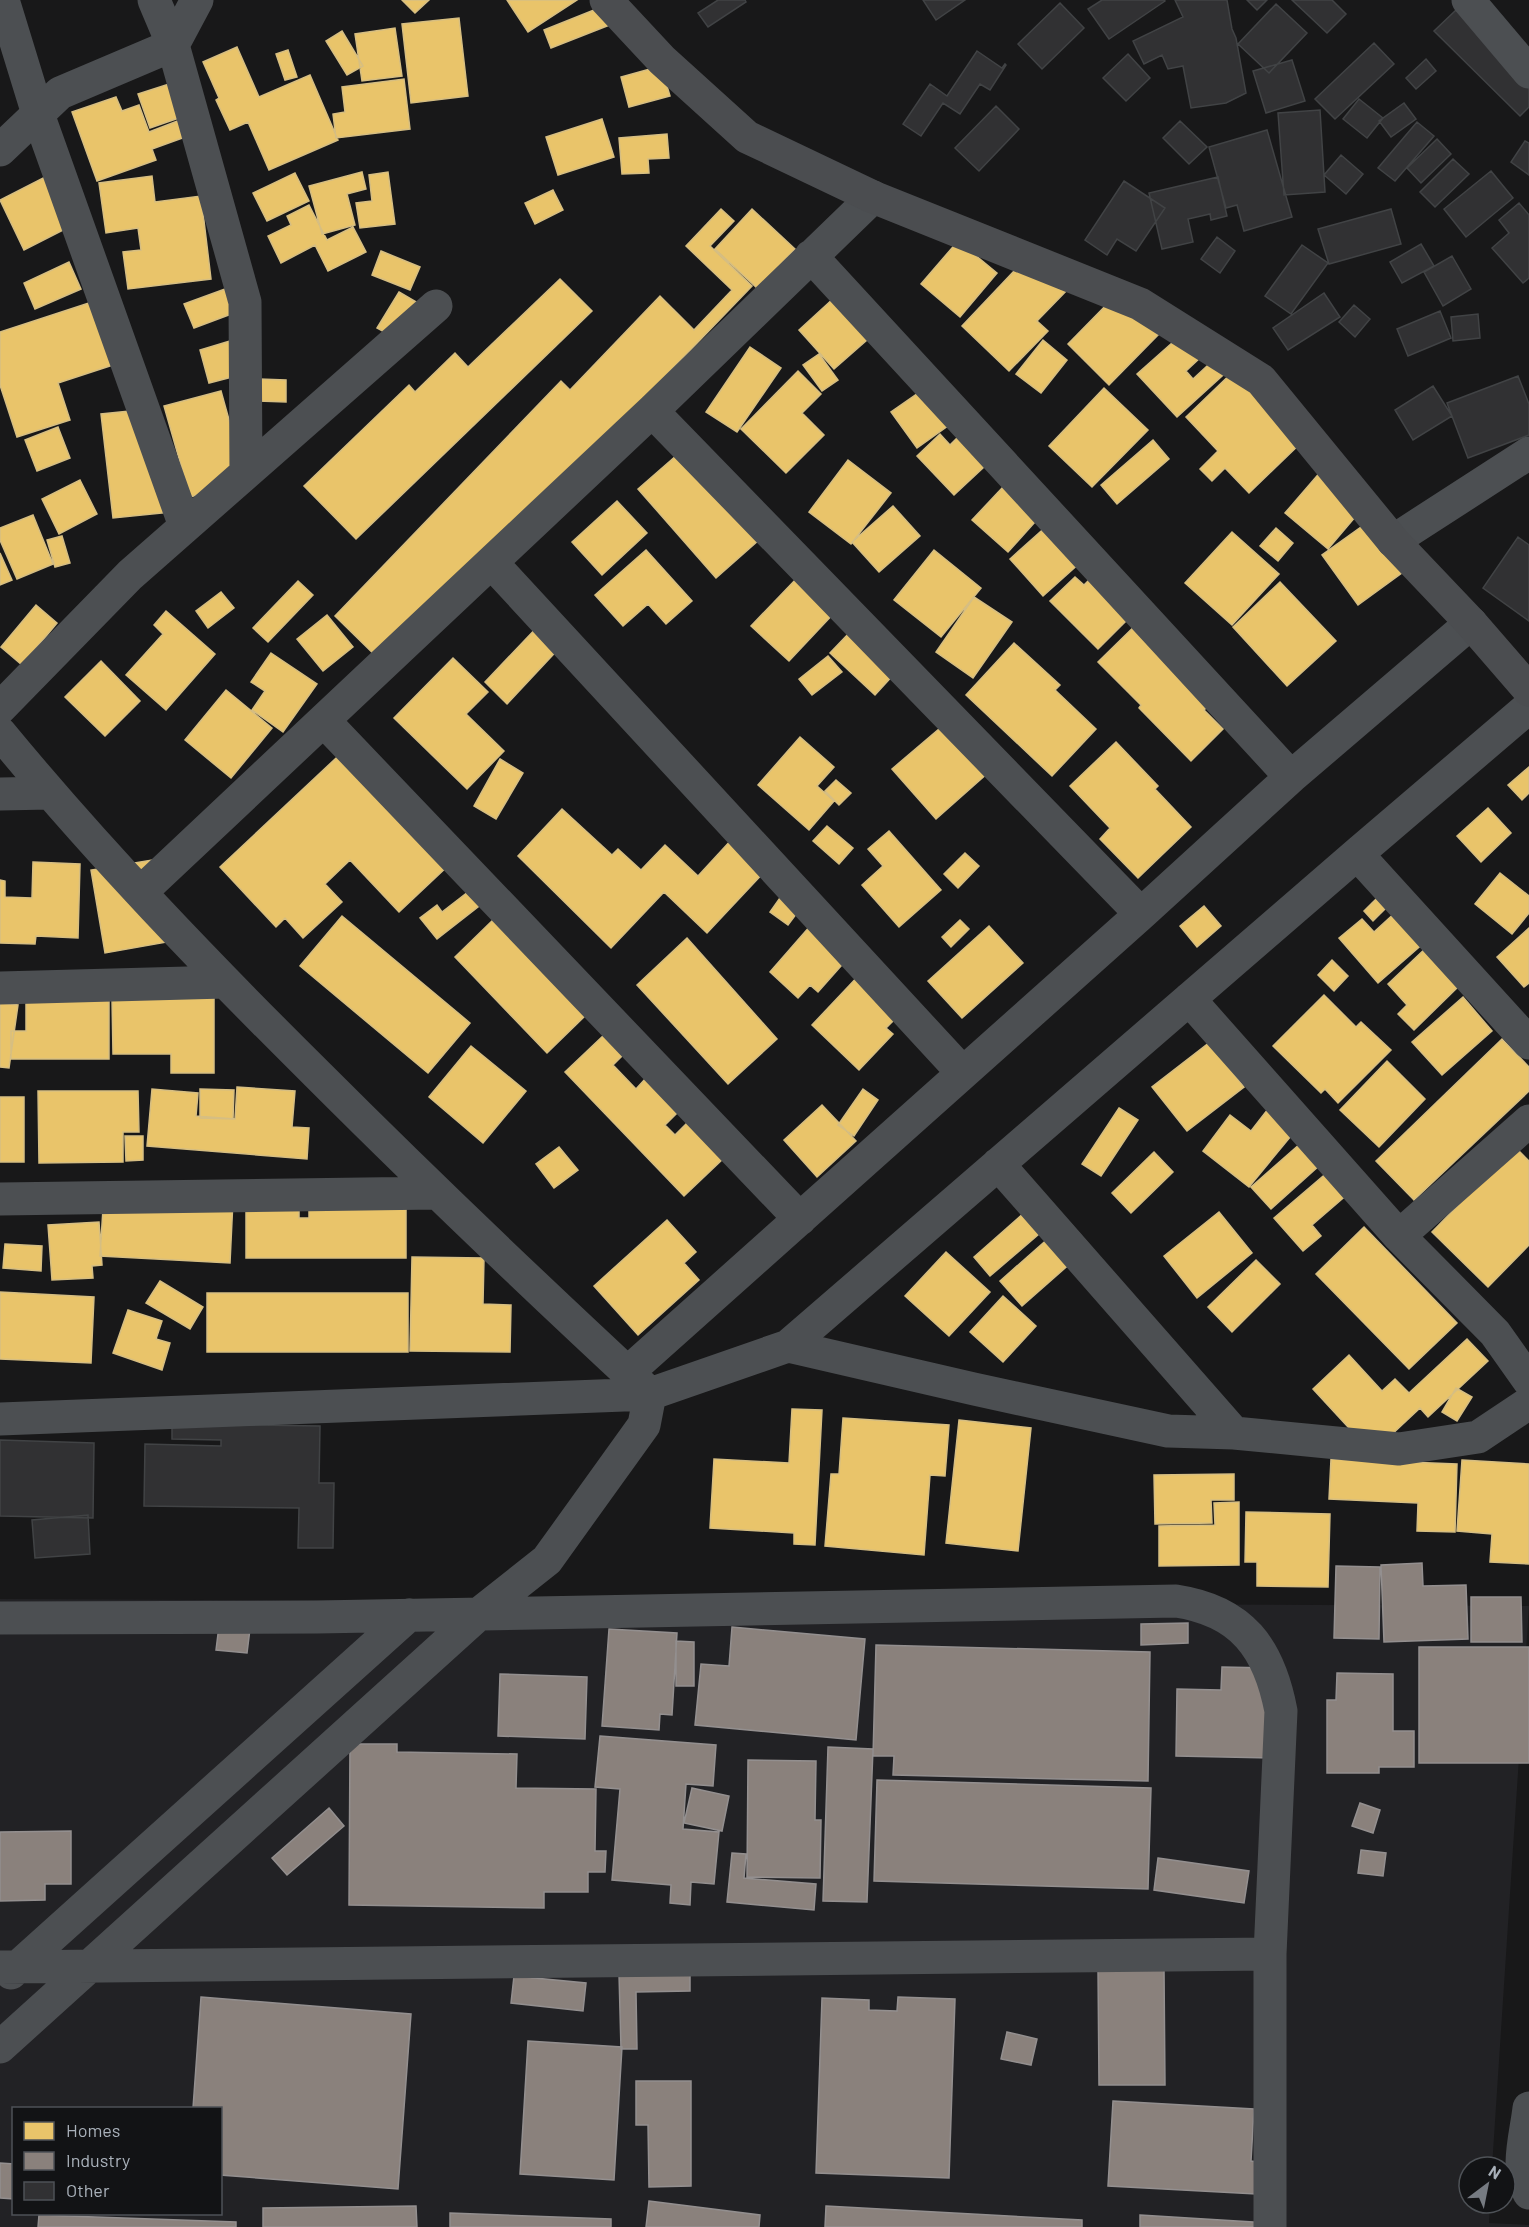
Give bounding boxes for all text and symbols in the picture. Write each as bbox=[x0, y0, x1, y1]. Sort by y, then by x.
legend bbox=[12, 2107, 222, 2215]
text: Homes bbox=[66, 2119, 120, 2141]
text: Industry bbox=[66, 2149, 130, 2171]
north arrow bbox=[1457, 2155, 1517, 2215]
text: N bbox=[1486, 2161, 1505, 2183]
text: Other bbox=[66, 2179, 110, 2201]

